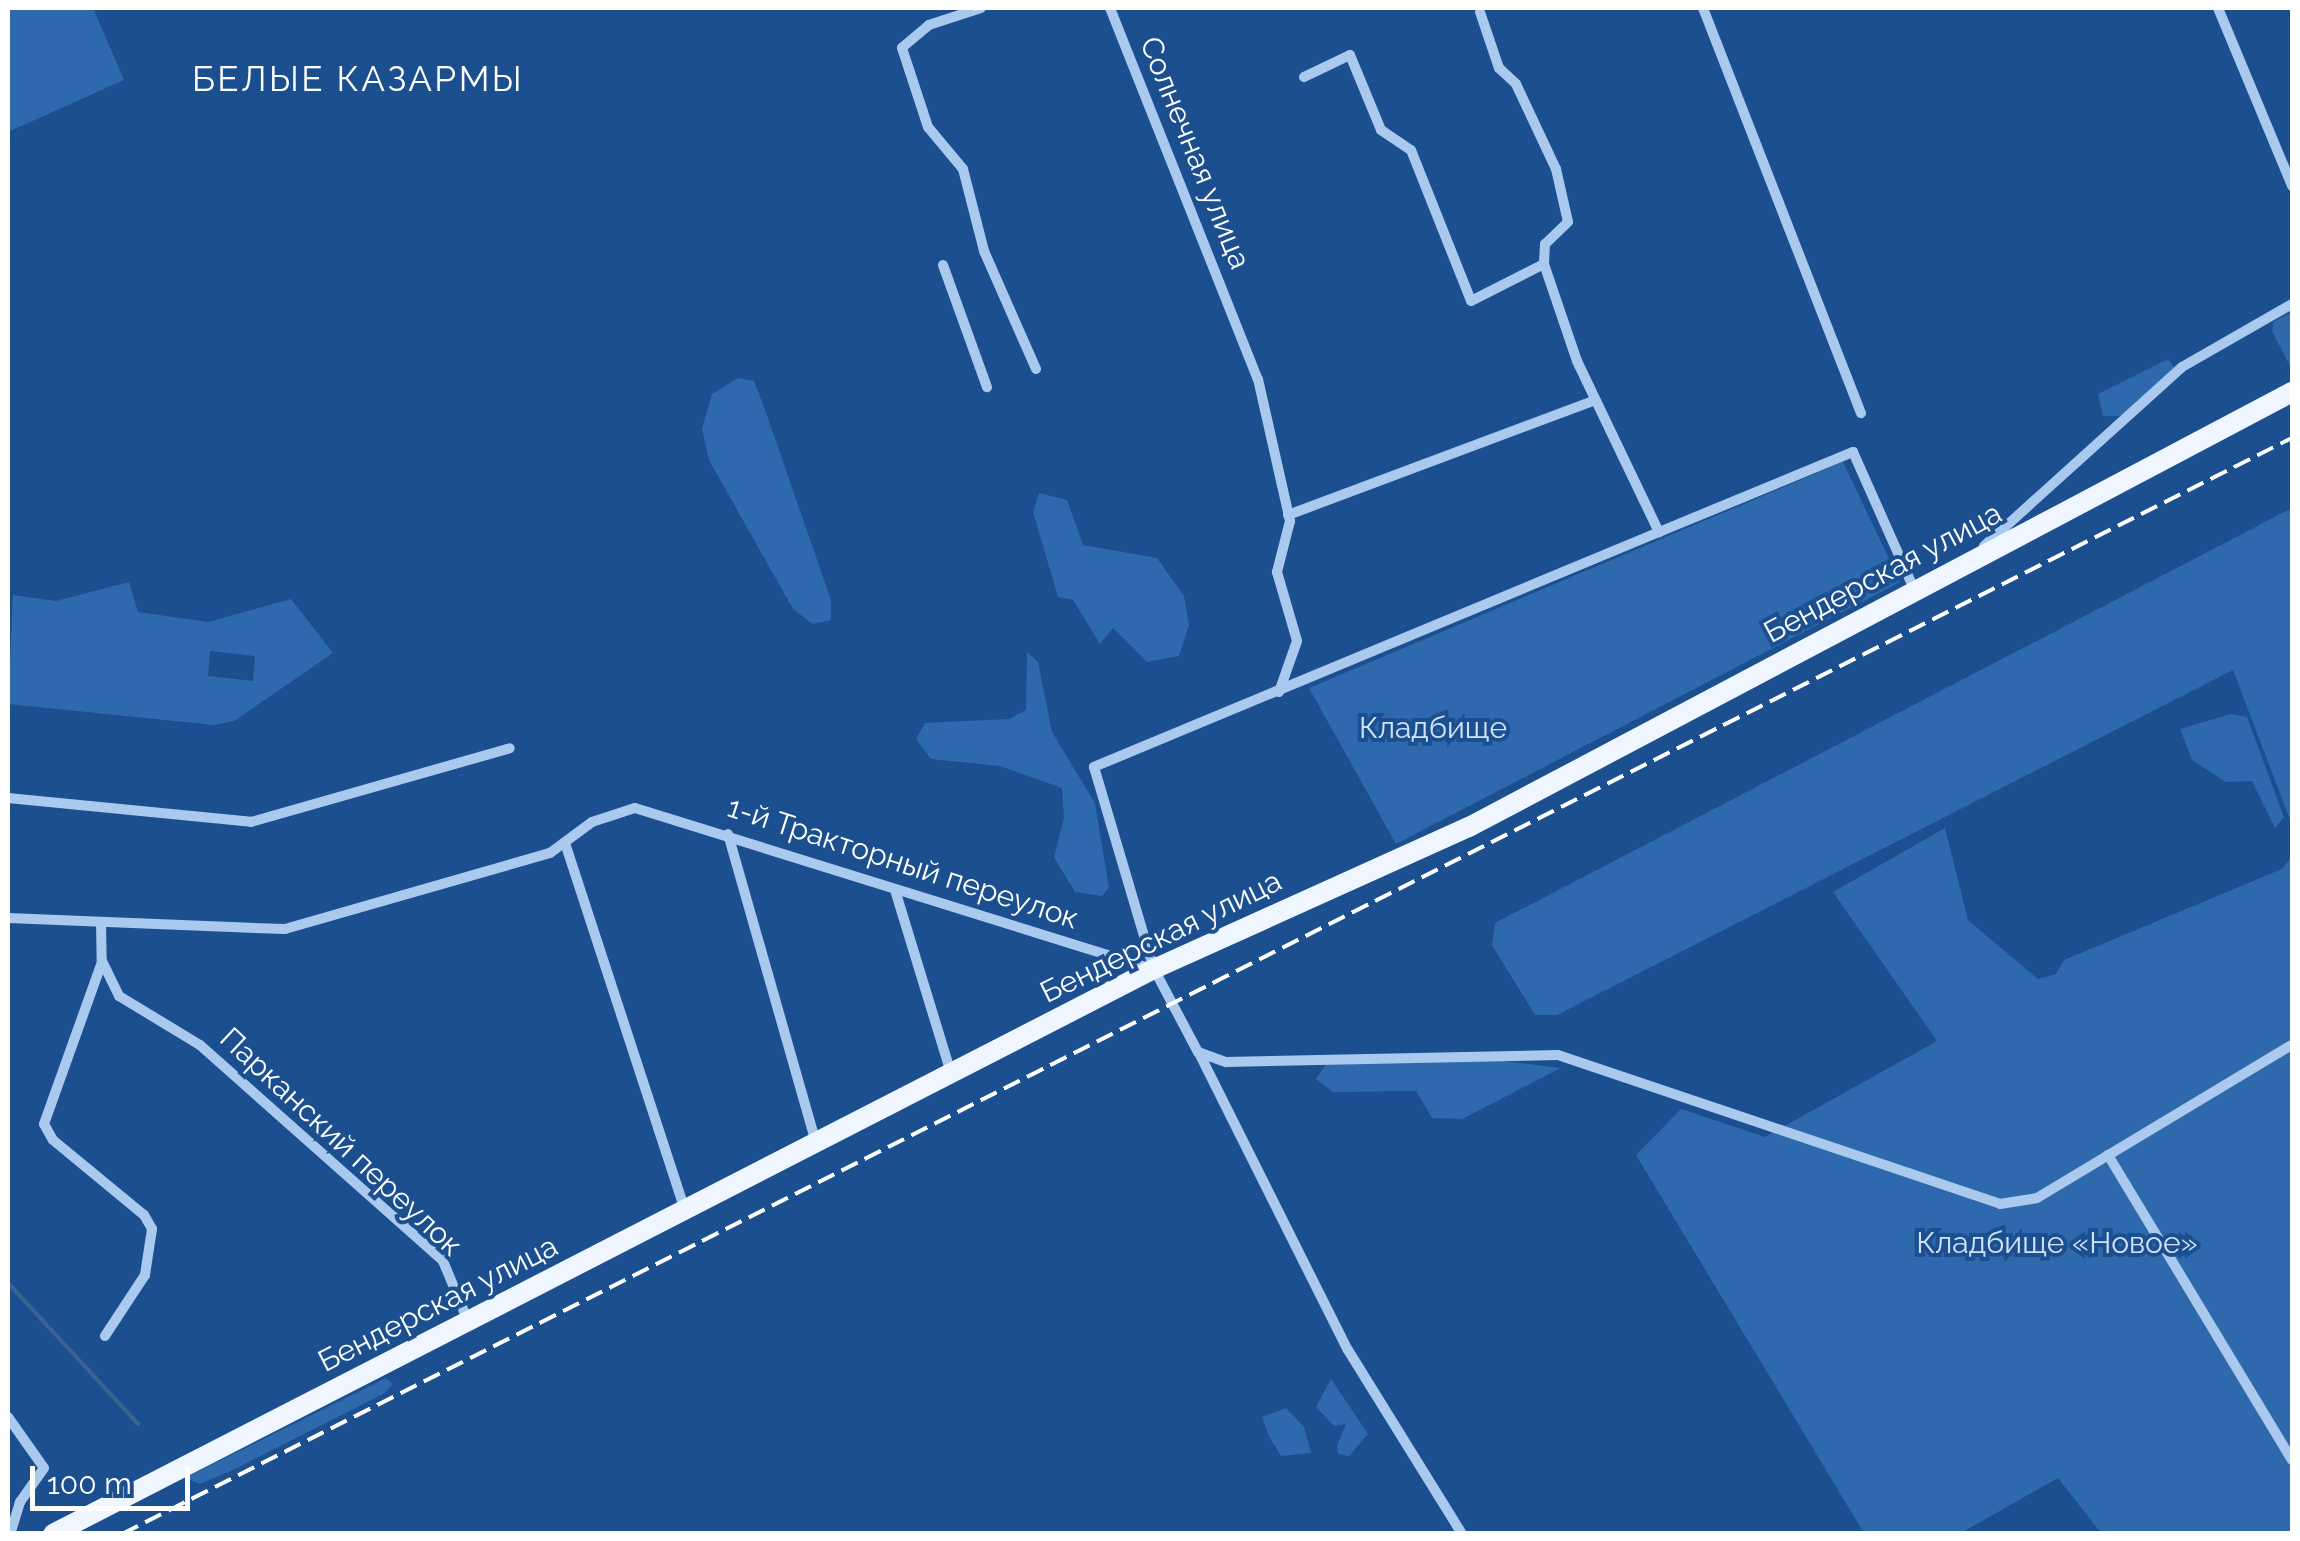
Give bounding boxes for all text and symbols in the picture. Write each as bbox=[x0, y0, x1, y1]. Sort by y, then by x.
street label: Солнечная улица bbox=[1132, 31, 1258, 275]
district label: БЕЛЫЕ КАЗАРМЫ bbox=[192, 58, 524, 100]
street label: Бендерская улица bbox=[1758, 495, 2008, 651]
park label: Кладбище bbox=[1359, 710, 1507, 746]
street label: 1-й Тракторный переулок bbox=[723, 789, 1083, 937]
street label: Бендерская улица bbox=[1034, 863, 1288, 1011]
street label: Парканский переулок bbox=[212, 1020, 470, 1264]
park label: Кладбище «Новое» bbox=[1916, 1225, 2198, 1261]
street label: Бендерская улица bbox=[312, 1228, 564, 1380]
scale bar bbox=[35, 1446, 195, 1508]
text: 100 m bbox=[47, 1466, 132, 1501]

